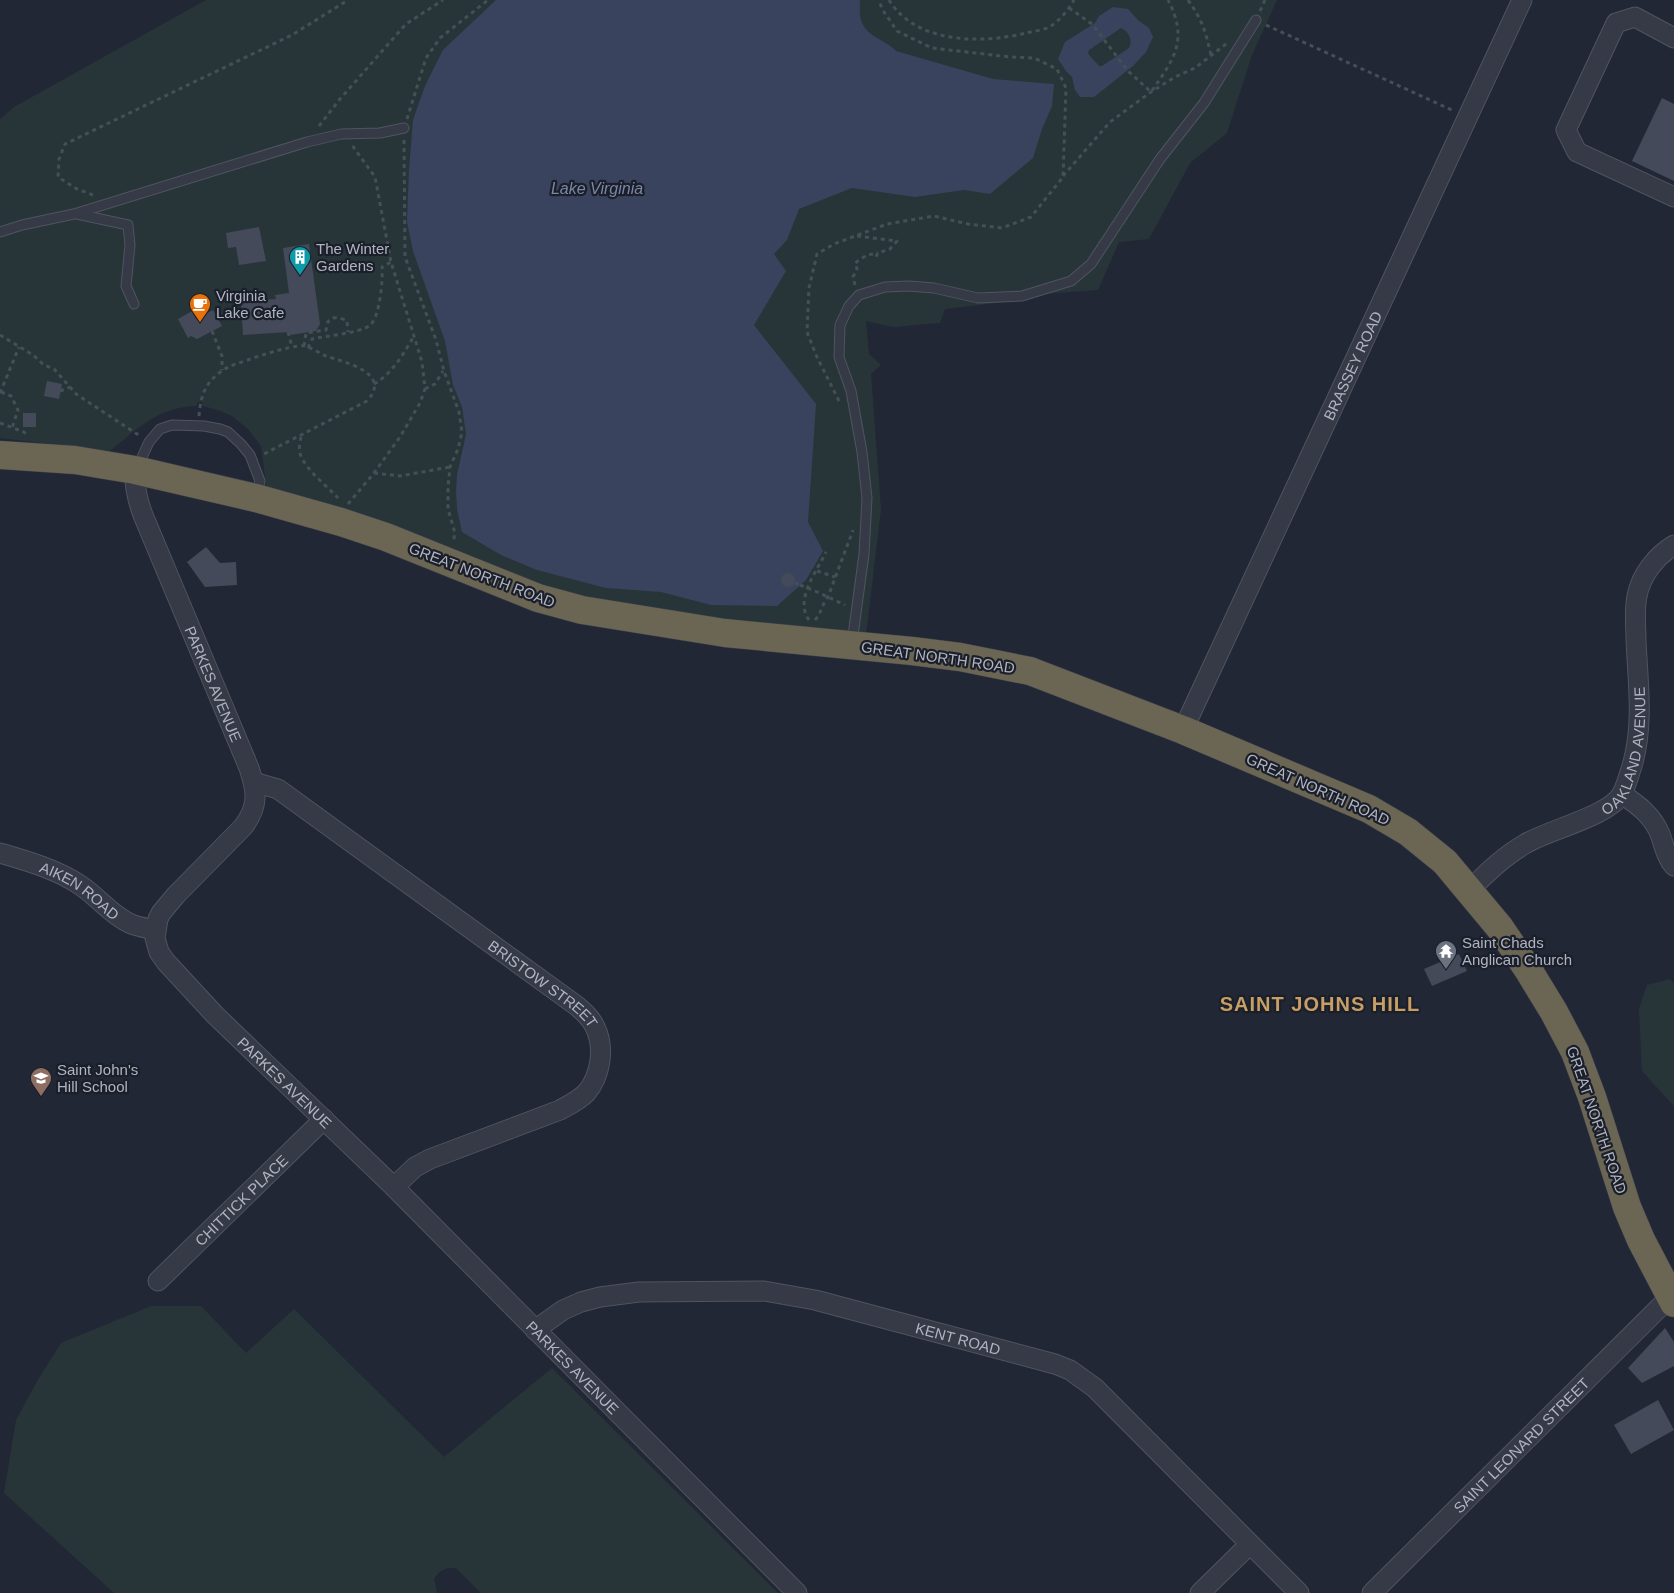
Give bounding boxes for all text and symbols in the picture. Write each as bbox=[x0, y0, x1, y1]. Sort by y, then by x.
water label: Lake Virginia bbox=[551, 180, 643, 197]
place label: The Winter Gardens bbox=[316, 240, 389, 274]
building icon: The Winter Gardens bbox=[288, 245, 312, 276]
place label: Virginia Lake Cafe bbox=[216, 287, 284, 321]
cafe icon: Virginia Lake Cafe bbox=[188, 292, 212, 323]
street label: BRASSEY ROAD bbox=[1320, 308, 1385, 423]
street label: GREAT NORTH ROAD bbox=[407, 539, 558, 611]
street label: PARKES AVENUE bbox=[182, 623, 245, 744]
street label: GREAT NORTH ROAD bbox=[860, 638, 1016, 676]
street label: OAKLAND AVENUE bbox=[1598, 686, 1648, 818]
street label: GREAT NORTH ROAD bbox=[1244, 750, 1392, 828]
street label: AIKEN ROAD bbox=[38, 858, 123, 923]
place label: Saint Chads Anglican Church bbox=[1462, 934, 1572, 968]
street label: BRISTOW STREET bbox=[485, 936, 602, 1030]
temple icon: Saint Chads Anglican Church bbox=[1434, 939, 1458, 970]
district label: SAINT JOHNS HILL bbox=[1220, 993, 1420, 1015]
street label: PARKES AVENUE bbox=[235, 1033, 336, 1131]
street label: GREAT NORTH ROAD bbox=[1564, 1044, 1630, 1196]
place label: Saint John's Hill School bbox=[57, 1061, 138, 1095]
school or university icon: Saint John's Hill School bbox=[29, 1066, 53, 1097]
street label: CHITTICK PLACE bbox=[191, 1151, 291, 1249]
street label: PARKES AVENUE bbox=[523, 1317, 623, 1417]
street label: KENT ROAD bbox=[914, 1319, 1003, 1358]
street label: SAINT LEONARD STREET bbox=[1450, 1374, 1592, 1516]

